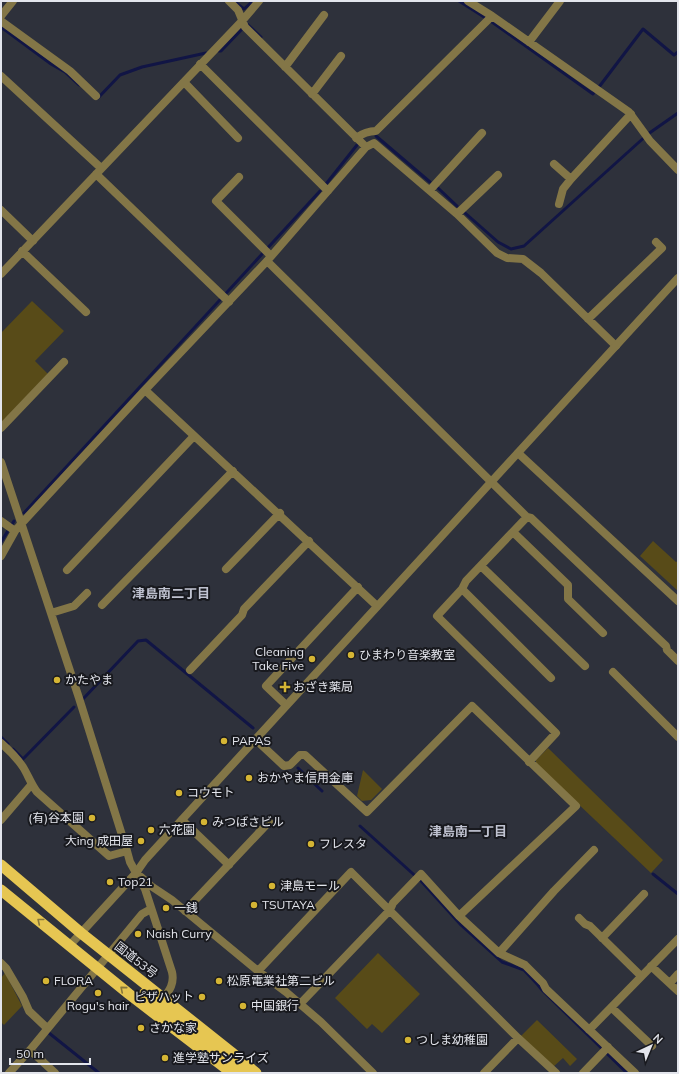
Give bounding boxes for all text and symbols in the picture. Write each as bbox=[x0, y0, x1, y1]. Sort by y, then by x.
district label: 津島南二丁目 bbox=[132, 585, 210, 601]
place label: Cleaning Take Five bbox=[252, 644, 304, 673]
place label: ひまわり音楽教室 bbox=[359, 647, 455, 662]
marker: ひまわり音楽教室 bbox=[346, 650, 356, 660]
marker: Cleaning Take Five bbox=[307, 654, 317, 664]
place label: かたやま bbox=[65, 672, 113, 687]
marker: かたやま bbox=[52, 675, 62, 685]
place label: おざき薬局 bbox=[293, 679, 353, 694]
marker: おざき薬局 bbox=[280, 682, 290, 692]
place label: PAPAS bbox=[232, 733, 271, 748]
marker: PAPAS bbox=[219, 736, 229, 746]
place label: おかやま信用金庫 bbox=[257, 770, 353, 785]
marker: おかやま信用金庫 bbox=[244, 773, 254, 783]
place label: コウモト bbox=[187, 785, 235, 800]
marker: コウモト bbox=[174, 788, 184, 798]
place label: (有)谷本園 bbox=[28, 810, 84, 825]
marker: (有)谷本園 bbox=[87, 813, 97, 823]
place label: みつばさビル bbox=[212, 814, 284, 829]
marker: みつばさビル bbox=[199, 817, 209, 827]
place label: 六花園 bbox=[159, 822, 195, 837]
district label: 津島南一丁目 bbox=[429, 823, 507, 839]
marker: 六花園 bbox=[146, 825, 156, 835]
place label: 大ing 成田屋 bbox=[65, 833, 133, 848]
marker: 大ing 成田屋 bbox=[136, 836, 146, 846]
place label: フレスタ bbox=[319, 836, 367, 851]
marker: フレスタ bbox=[306, 839, 316, 849]
place label: Top21 bbox=[118, 874, 153, 889]
marker: Top21 bbox=[105, 877, 115, 887]
place label: 津島モール bbox=[280, 878, 340, 893]
marker: 津島モール bbox=[267, 881, 277, 891]
place label: TSUTAYA bbox=[262, 897, 315, 912]
place label: 一銭 bbox=[174, 900, 198, 915]
marker: TSUTAYA bbox=[249, 900, 259, 910]
marker: 一銭 bbox=[161, 903, 171, 913]
one-way arrow bbox=[37, 919, 45, 926]
place label: Naish Curry bbox=[146, 926, 212, 941]
marker: Naish Curry bbox=[133, 929, 143, 939]
street label: 国道53号 bbox=[112, 938, 161, 981]
place label: FLORA bbox=[54, 973, 93, 988]
place label: 松原電業社第二ビル bbox=[227, 973, 335, 988]
marker: FLORA bbox=[41, 976, 51, 986]
marker: 松原電業社第二ビル bbox=[214, 976, 224, 986]
one-way arrow bbox=[121, 987, 128, 994]
marker: Rogu's hair bbox=[93, 988, 103, 998]
place label: ピザハット bbox=[134, 989, 194, 1004]
marker: ピザハット bbox=[197, 992, 207, 1002]
place label: Rogu's hair bbox=[67, 998, 130, 1013]
place label: 中国銀行 bbox=[251, 998, 299, 1013]
marker: 中国銀行 bbox=[238, 1001, 248, 1011]
place label: さかな家 bbox=[149, 1020, 197, 1035]
marker: さかな家 bbox=[136, 1023, 146, 1033]
north arrow bbox=[631, 1026, 671, 1066]
text: N bbox=[650, 1031, 666, 1047]
place label: つしま幼稚園 bbox=[416, 1032, 488, 1047]
marker: つしま幼稚園 bbox=[403, 1035, 413, 1045]
scale bar bbox=[10, 1040, 90, 1066]
text: 50 m bbox=[16, 1046, 44, 1061]
place label: 進学塾サンライズ bbox=[173, 1050, 269, 1065]
marker: 進学塾サンライズ bbox=[160, 1053, 170, 1063]

